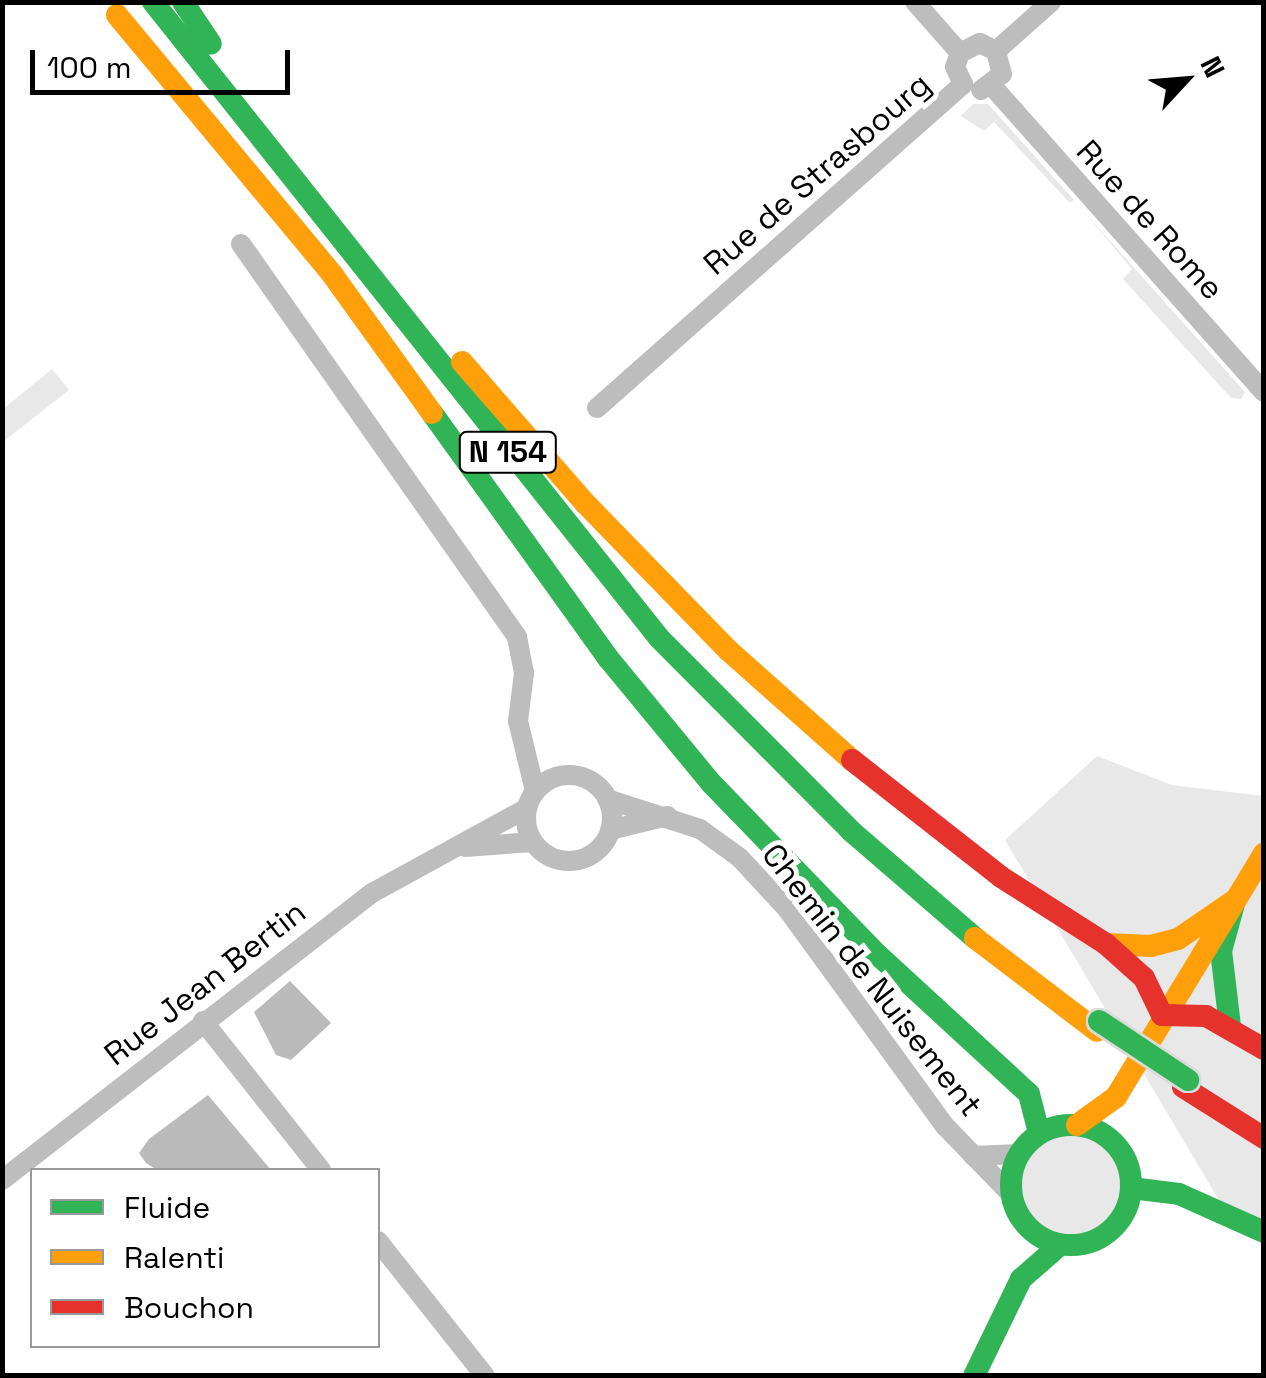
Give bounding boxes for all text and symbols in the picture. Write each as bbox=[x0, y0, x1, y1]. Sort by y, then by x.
scale bar bbox=[35, 30, 295, 92]
north arrow bbox=[1136, 30, 1236, 130]
text: 100 m bbox=[47, 48, 132, 87]
text: N bbox=[1193, 51, 1233, 83]
street label: Rue de Strasbourg bbox=[696, 65, 938, 283]
street label: Rue de Rome bbox=[1068, 132, 1232, 308]
road number: N 154 bbox=[458, 427, 558, 477]
street label: Chemin de Nuisement bbox=[754, 836, 990, 1124]
street label: Rue Jean Bertin bbox=[97, 893, 313, 1073]
legend bbox=[30, 1168, 380, 1348]
text: Fluide bbox=[124, 1188, 210, 1227]
text: Ralenti bbox=[124, 1238, 224, 1277]
text: Bouchon bbox=[124, 1288, 254, 1327]

